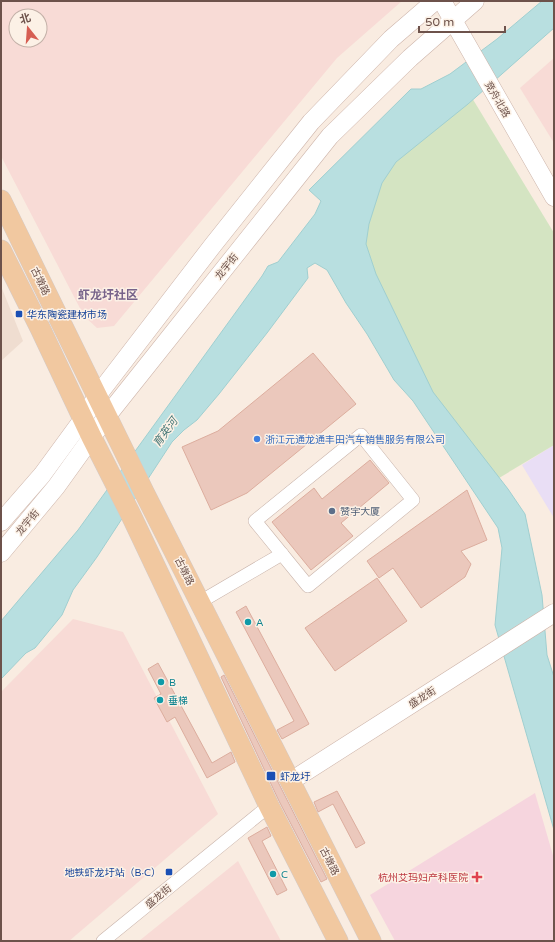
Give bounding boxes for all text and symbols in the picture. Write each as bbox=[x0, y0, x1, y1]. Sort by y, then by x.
north arrow bbox=[8, 8, 48, 48]
scale bar bbox=[419, 8, 505, 34]
text: 北 bbox=[18, 11, 32, 27]
text: 50 m bbox=[425, 15, 454, 29]
street label: 竞舟北路 bbox=[482, 79, 512, 120]
street label: 龙宇街 bbox=[213, 251, 241, 282]
street label: 古墩路 bbox=[28, 265, 52, 298]
district label: 虾龙圩社区 bbox=[78, 288, 138, 302]
marker: 华东陶瓷建材市场 bbox=[14, 309, 24, 319]
place label: 华东陶瓷建材市场 bbox=[27, 309, 107, 321]
water label: 育英河 bbox=[150, 414, 182, 449]
marker: 浙江元通龙通丰田汽车销售服务有限公司 bbox=[252, 434, 262, 444]
place label: 浙江元通龙通丰田汽车销售服务有限公司 bbox=[265, 434, 445, 446]
marker: 赞宇大厦 bbox=[327, 506, 337, 516]
place label: 赞宇大厦 bbox=[340, 506, 380, 518]
street label: 龙宇街 bbox=[14, 507, 42, 538]
street label: 古墩路 bbox=[172, 555, 196, 588]
marker: A bbox=[243, 617, 253, 627]
place label: A bbox=[256, 617, 263, 629]
marker: B bbox=[156, 677, 166, 687]
place label: B bbox=[169, 677, 176, 689]
street label: 盛龙街 bbox=[407, 685, 438, 711]
marker: 垂梯 bbox=[155, 695, 165, 705]
place label: 垂梯 bbox=[168, 695, 188, 707]
marker: 虾龙圩 bbox=[265, 770, 277, 782]
place label: 虾龙圩 bbox=[280, 771, 311, 783]
street label: 古墩路 bbox=[317, 845, 341, 878]
place label: 地铁虾龙圩站（B·C） bbox=[65, 867, 161, 879]
marker: 地铁虾龙圩站（B·C） bbox=[164, 867, 174, 877]
marker: C bbox=[268, 869, 278, 879]
place label: C bbox=[281, 869, 288, 881]
marker: 杭州艾玛妇产科医院 bbox=[471, 871, 483, 883]
place label: 杭州艾玛妇产科医院 bbox=[378, 872, 468, 884]
street label: 盛龙街 bbox=[143, 883, 174, 911]

